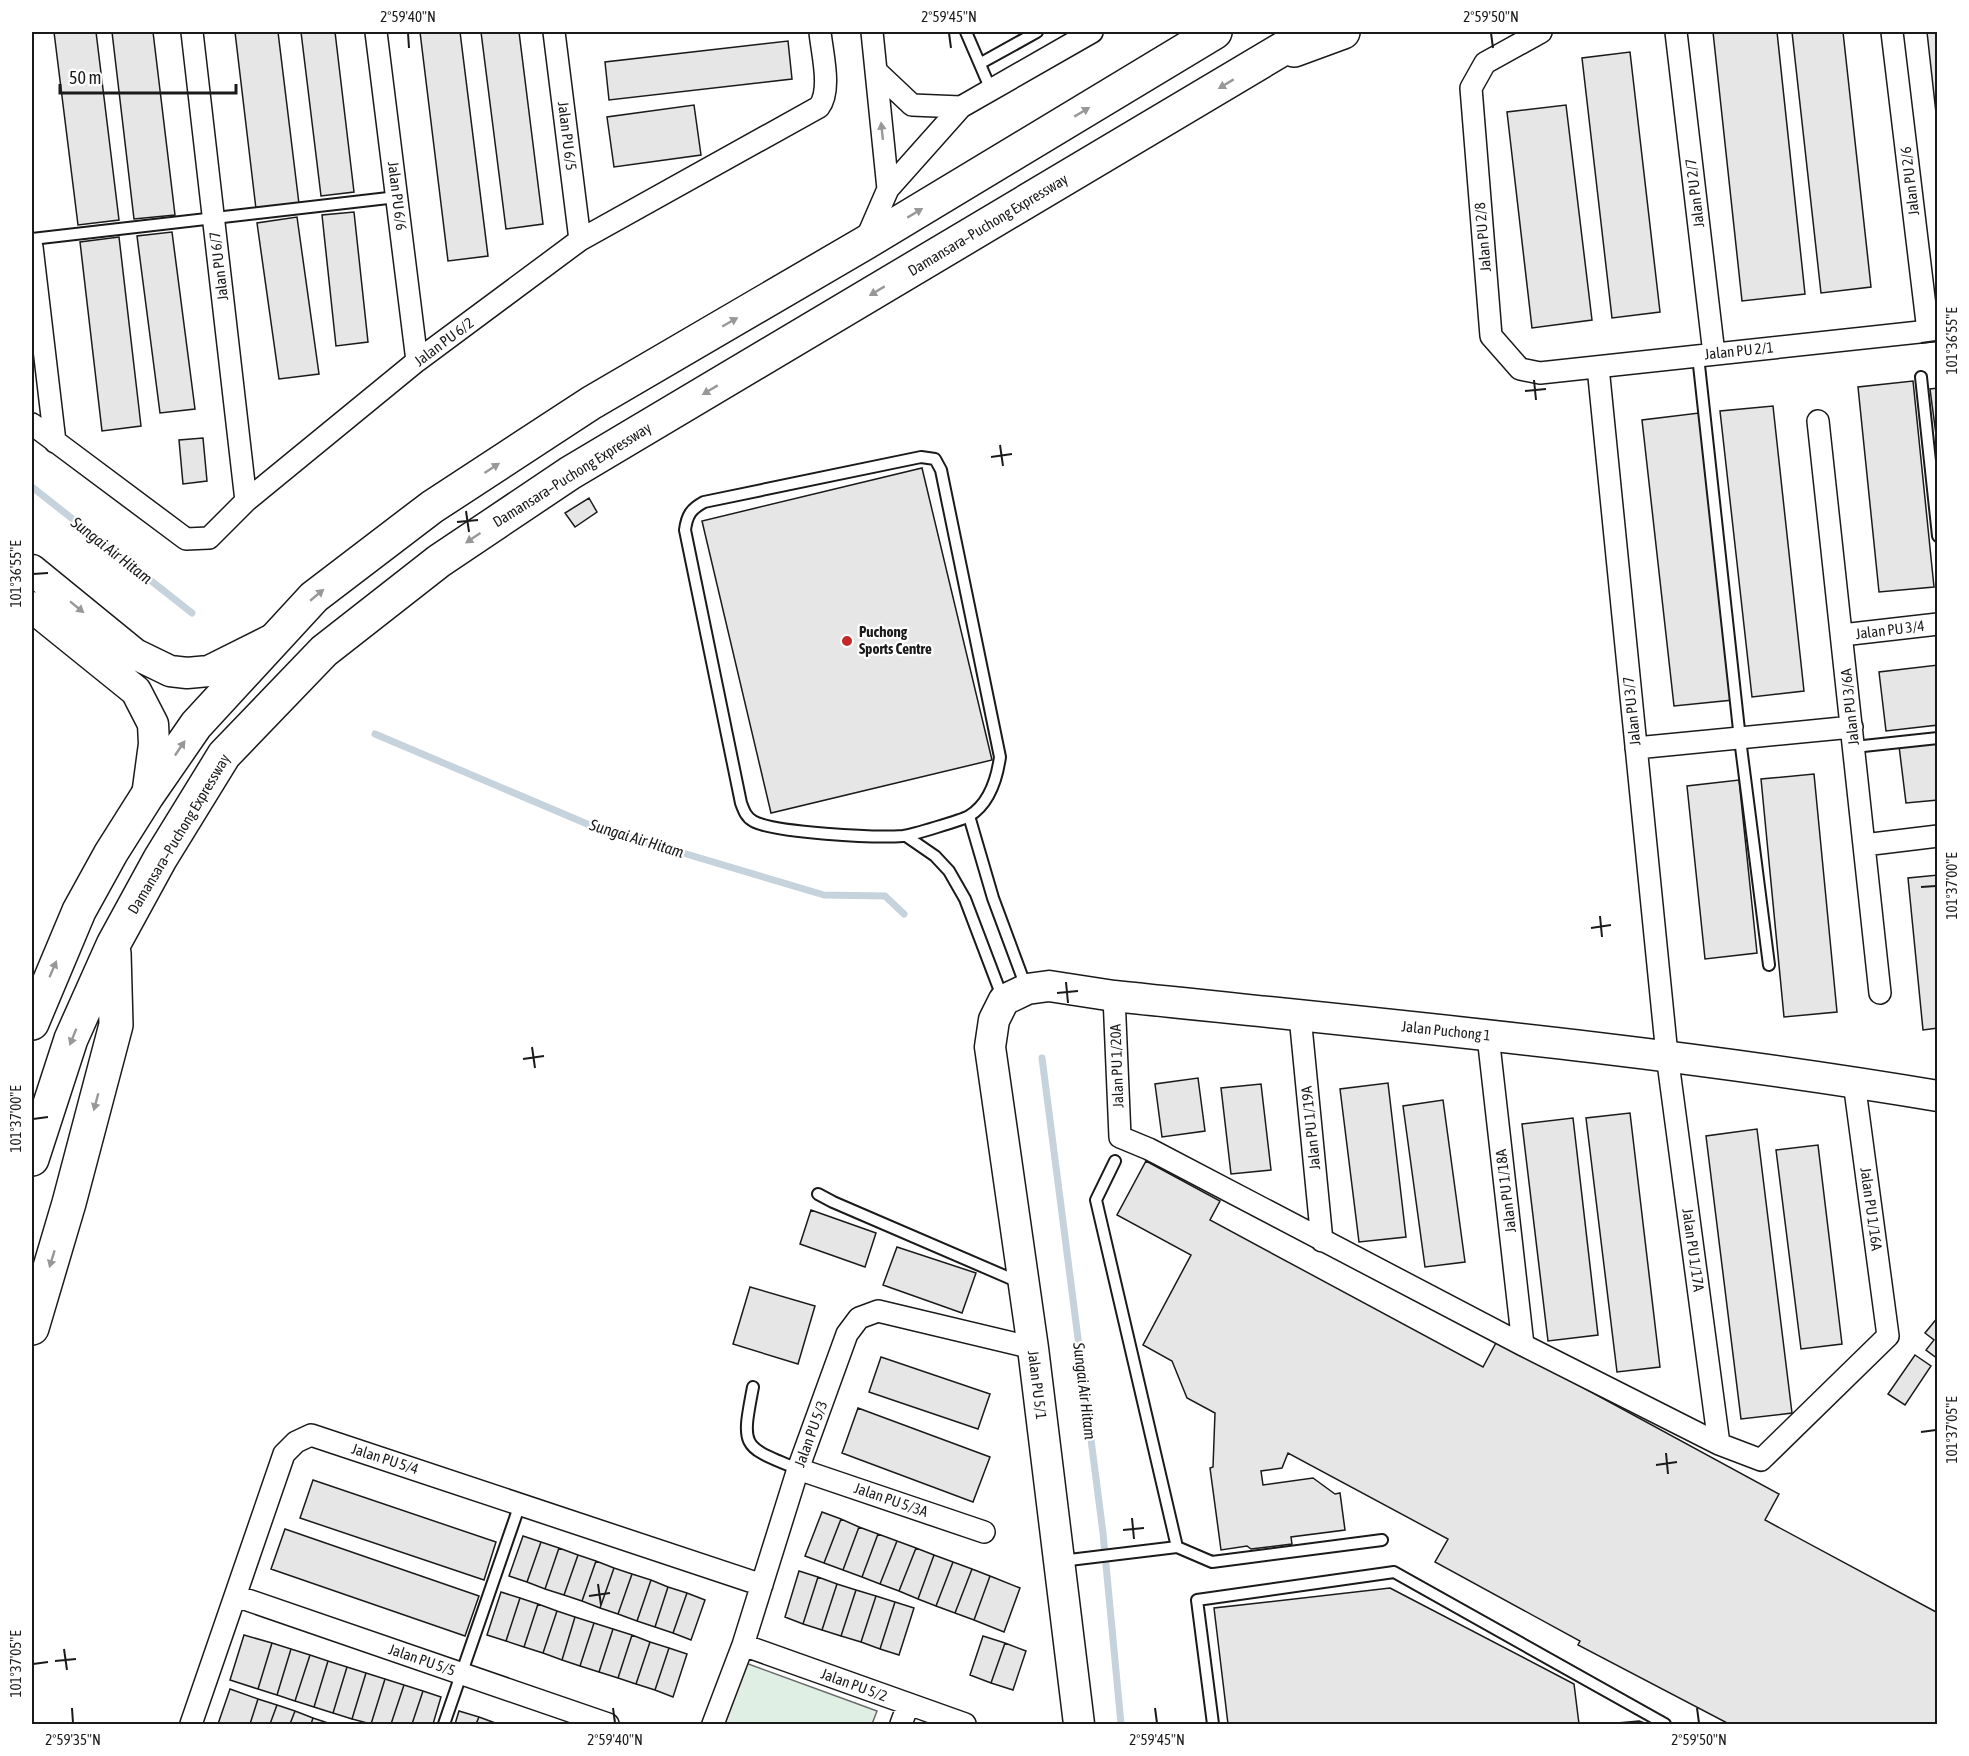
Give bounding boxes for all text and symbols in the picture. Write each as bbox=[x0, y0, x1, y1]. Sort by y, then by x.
text: 2°59'40"N bbox=[380, 8, 436, 25]
text: 2°59'45"N bbox=[921, 8, 977, 25]
text: 2°59'50"N bbox=[1463, 8, 1519, 25]
scale bar bbox=[60, 57, 236, 95]
text: 50 m bbox=[69, 67, 101, 88]
one-way arrow bbox=[1218, 78, 1234, 89]
street label: Jalan PU 6/5 bbox=[555, 100, 580, 171]
one-way arrow bbox=[1074, 107, 1091, 117]
one-way arrow bbox=[877, 121, 887, 140]
street label: Jalan PU 2/6 bbox=[1897, 146, 1922, 217]
street label: Jalan PU 2/7 bbox=[1682, 158, 1707, 229]
street label: Jalan PU 6/6 bbox=[385, 160, 410, 231]
street label: Damansara–Puchong Expressway bbox=[905, 170, 1071, 279]
street label: Jalan PU 2/8 bbox=[1471, 202, 1494, 272]
one-way arrow bbox=[907, 207, 923, 218]
street label: Jalan PU 6/7 bbox=[206, 231, 231, 302]
one-way arrow bbox=[869, 285, 886, 295]
text: 101°36'55"E bbox=[1943, 307, 1960, 375]
street label: Jalan PU 6/2 bbox=[411, 314, 477, 369]
one-way arrow bbox=[721, 317, 738, 327]
street label: Jalan PU 2/1 bbox=[1704, 338, 1774, 363]
one-way arrow bbox=[702, 385, 718, 396]
street label: Damansara–Puchong Expressway bbox=[489, 419, 654, 530]
one-way arrow bbox=[484, 463, 500, 474]
water label: Sungai Air Hitam bbox=[67, 512, 156, 588]
one-way arrow bbox=[465, 532, 481, 543]
text: 101°36'55"E bbox=[7, 540, 24, 608]
one-way arrow bbox=[309, 589, 324, 602]
one-way arrow bbox=[69, 600, 84, 613]
street label: Jalan PU 3/4 bbox=[1854, 617, 1925, 642]
place label: Puchong Sports Centre bbox=[859, 623, 932, 657]
marker: Puchong Sports Centre bbox=[840, 634, 854, 648]
street label: Jalan PU 3/6A bbox=[1837, 667, 1862, 746]
street label: Jalan PU 3/7 bbox=[1619, 676, 1644, 746]
one-way arrow bbox=[174, 740, 185, 756]
street label: Damansara–Puchong Expressway bbox=[124, 751, 233, 917]
water label: Sungai Air Hitam bbox=[586, 815, 687, 862]
text: 101°37'00"E bbox=[1943, 852, 1960, 920]
one-way arrow bbox=[49, 960, 58, 977]
street label: Jalan Puchong 1 bbox=[1401, 1017, 1491, 1044]
street label: Jalan PU 1/20A bbox=[1107, 1023, 1126, 1108]
one-way arrow bbox=[68, 1028, 78, 1046]
text: 101°37'00"E bbox=[7, 1085, 24, 1153]
street label: Jalan PU 1/19A bbox=[1298, 1085, 1323, 1171]
one-way arrow bbox=[90, 1093, 100, 1111]
street label: Jalan PU 1/18A bbox=[1492, 1148, 1519, 1234]
street label: Jalan PU 1/16A bbox=[1857, 1166, 1886, 1252]
street label: Jalan PU 1/17A bbox=[1679, 1207, 1708, 1293]
one-way arrow bbox=[47, 1250, 56, 1268]
water label: Sungai Air Hitam bbox=[1069, 1340, 1100, 1441]
street label: Jalan PU 5/1 bbox=[1025, 1349, 1050, 1420]
text: 101°37'05"E bbox=[1943, 1396, 1960, 1464]
street label: Jalan PU 5/3 bbox=[791, 1398, 830, 1469]
street label: Jalan PU 5/4 bbox=[349, 1440, 421, 1477]
street label: Jalan PU 5/3A bbox=[852, 1479, 931, 1520]
text: 101°37'05"E bbox=[7, 1630, 24, 1698]
street label: Jalan PU 5/5 bbox=[387, 1640, 458, 1679]
street label: Jalan PU 5/2 bbox=[819, 1665, 890, 1704]
text: 2°59'35"N bbox=[45, 1731, 101, 1748]
text: 2°59'40"N bbox=[587, 1731, 643, 1748]
text: 2°59'45"N bbox=[1129, 1731, 1185, 1748]
text: 2°59'50"N bbox=[1671, 1731, 1727, 1748]

